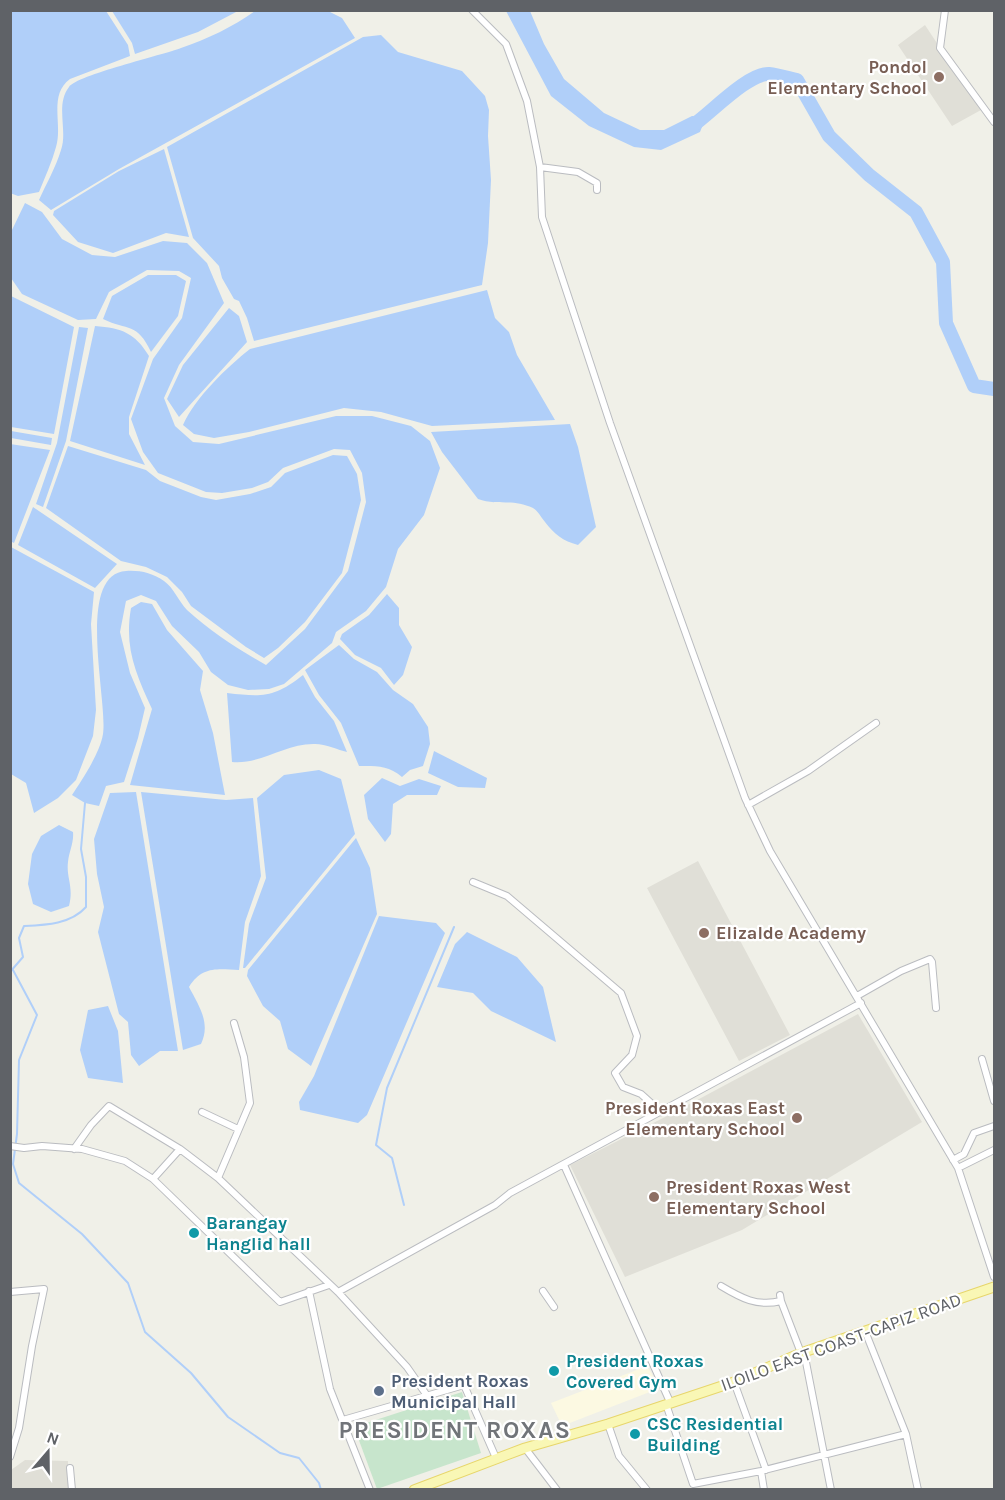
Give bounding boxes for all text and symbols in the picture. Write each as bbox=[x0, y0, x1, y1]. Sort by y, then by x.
place label: Pondol Elementary School bbox=[767, 56, 927, 99]
marker: Pondol Elementary School bbox=[932, 70, 946, 84]
place label: Elizalde Academy bbox=[716, 922, 866, 944]
marker: Elizalde Academy bbox=[697, 926, 711, 940]
place label: President Roxas East Elementary School bbox=[605, 1097, 785, 1140]
marker: President Roxas East Elementary School bbox=[790, 1111, 804, 1125]
place label: President Roxas West Elementary School bbox=[666, 1176, 851, 1219]
marker: President Roxas West Elementary School bbox=[647, 1190, 661, 1204]
place label: Barangay Hanglid hall bbox=[206, 1212, 311, 1255]
marker: Barangay Hanglid hall bbox=[187, 1226, 201, 1240]
street label: ILOILO EAST COAST-CAPIZ ROAD bbox=[718, 1288, 964, 1396]
place label: President Roxas Covered Gym bbox=[566, 1350, 704, 1393]
marker: President Roxas Covered Gym bbox=[547, 1364, 561, 1378]
place label: President Roxas Municipal Hall bbox=[391, 1370, 529, 1413]
marker: President Roxas Municipal Hall bbox=[372, 1384, 386, 1398]
place label: CSC Residential Building bbox=[647, 1413, 783, 1456]
district label: PRESIDENT ROXAS bbox=[338, 1416, 572, 1444]
north arrow bbox=[18, 1422, 78, 1482]
text: N bbox=[44, 1427, 62, 1449]
marker: CSC Residential Building bbox=[628, 1427, 642, 1441]

